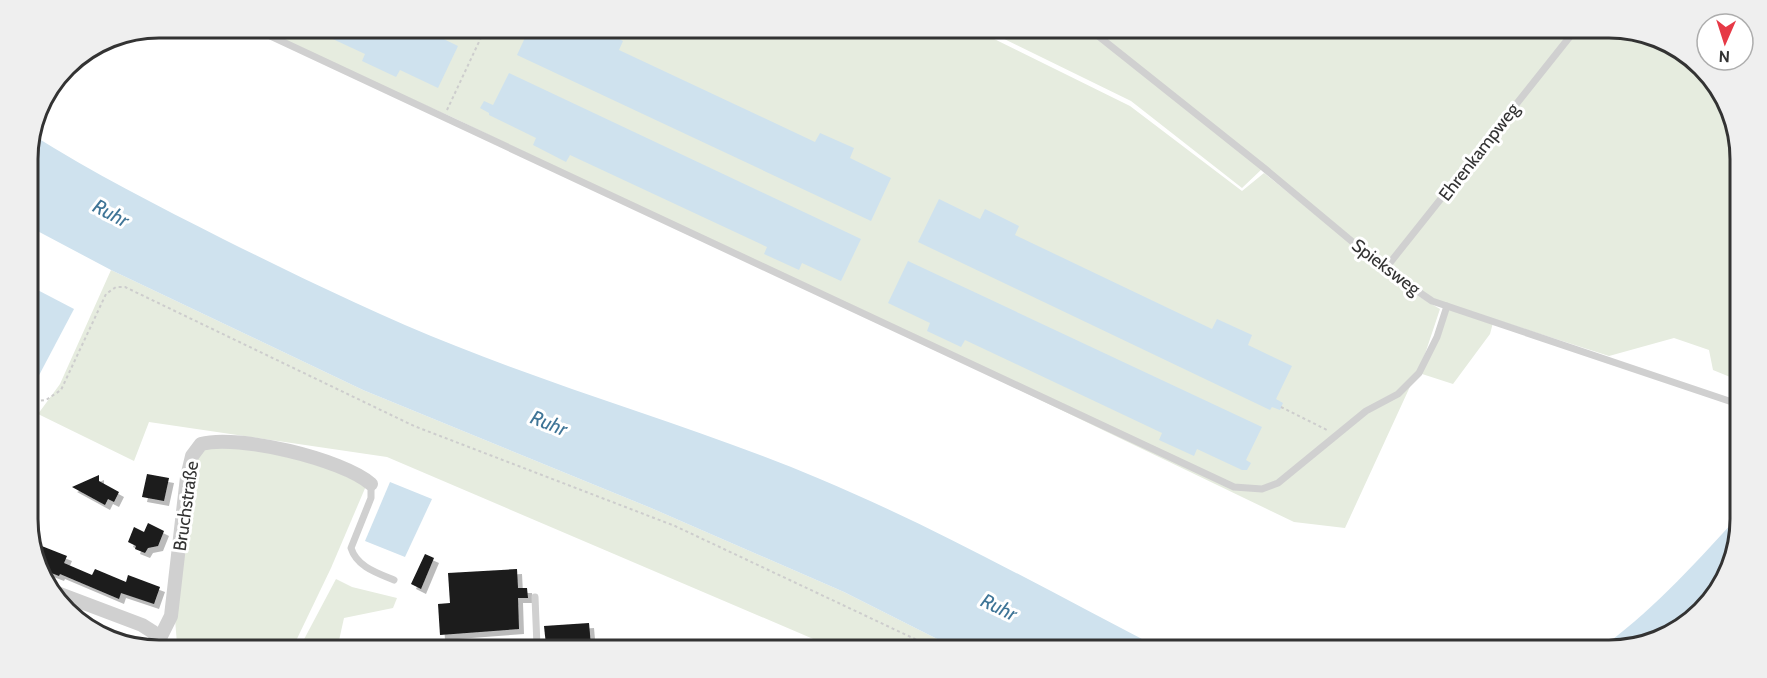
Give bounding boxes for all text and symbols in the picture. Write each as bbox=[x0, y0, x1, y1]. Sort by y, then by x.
north arrow bbox=[1695, 12, 1755, 72]
text: N bbox=[1718, 47, 1730, 66]
street label: Ehrenkampweg bbox=[1434, 98, 1525, 205]
water label: Ruhr bbox=[89, 194, 134, 233]
street label: Spieksweg bbox=[1347, 234, 1425, 301]
water label: Ruhr bbox=[527, 405, 572, 441]
street label: Bruchstraße bbox=[169, 459, 203, 553]
water label: Ruhr bbox=[977, 588, 1022, 626]

